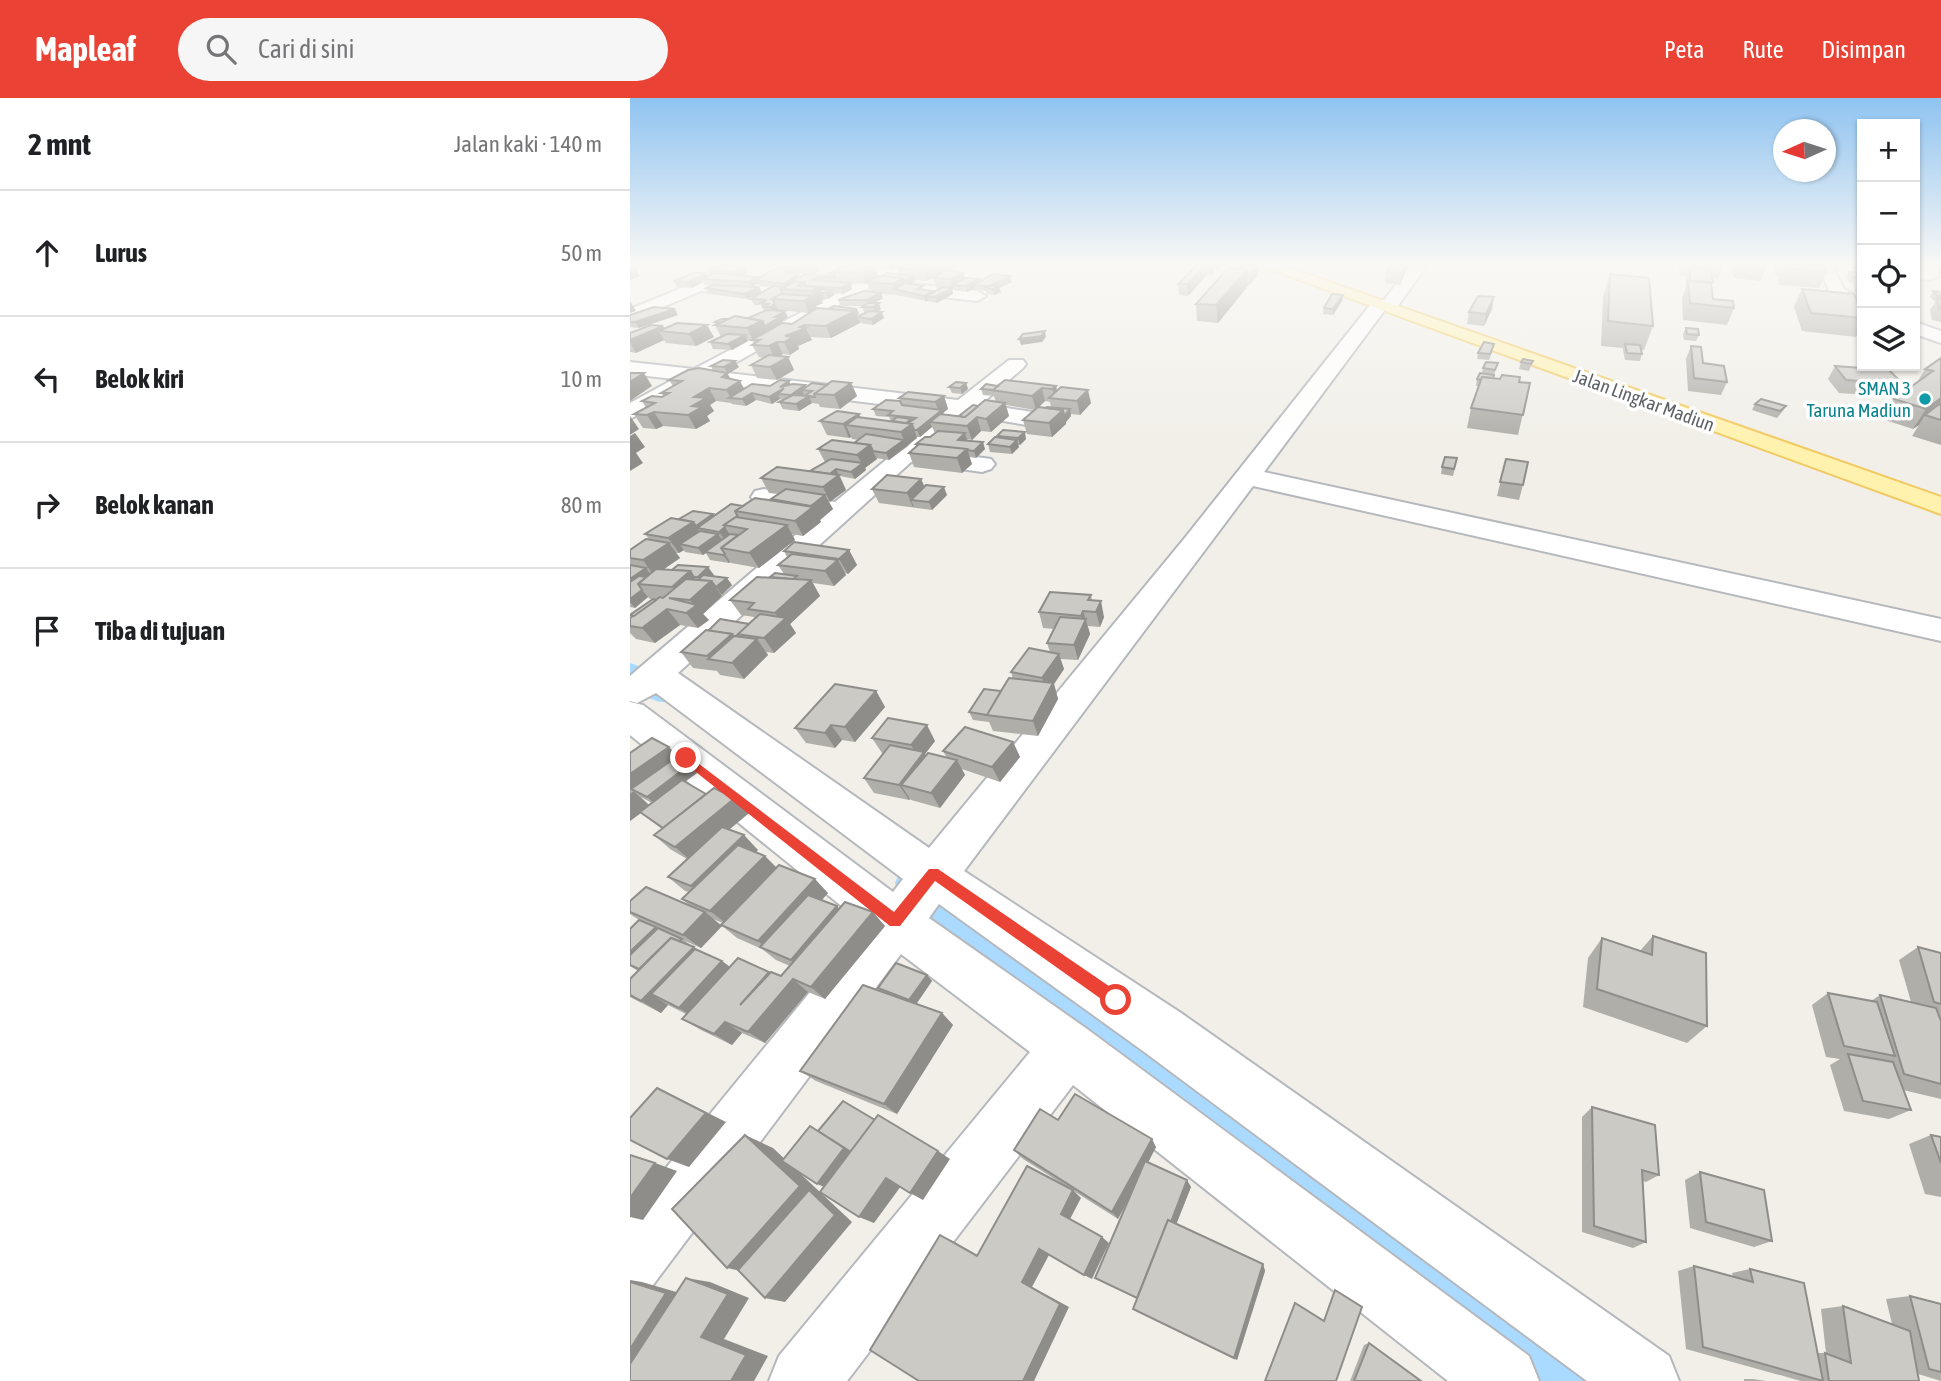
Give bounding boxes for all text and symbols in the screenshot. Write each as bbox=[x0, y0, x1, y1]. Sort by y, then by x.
search box bbox=[178, 18, 668, 81]
text: Mapleaf bbox=[35, 30, 136, 68]
icon: search bbox=[202, 30, 240, 68]
text: Cari di sini bbox=[258, 34, 355, 64]
text: Peta bbox=[1664, 36, 1704, 63]
text: Rute bbox=[1742, 36, 1784, 63]
text: Disimpan bbox=[1822, 36, 1906, 63]
north arrow bbox=[1773, 119, 1836, 182]
map controls bbox=[1857, 119, 1920, 371]
button: + bbox=[1857, 119, 1920, 182]
text: 2 mnt bbox=[28, 127, 91, 161]
text: Jalan kaki · 140 m bbox=[454, 131, 602, 157]
button: − bbox=[1857, 182, 1920, 245]
icon: ahead bbox=[28, 234, 66, 272]
text: Lurus bbox=[95, 238, 147, 268]
text: 50 m bbox=[561, 240, 602, 266]
button: locate bbox=[1857, 245, 1920, 308]
button: layers bbox=[1857, 308, 1920, 371]
icon: left bbox=[28, 360, 66, 398]
text: Belok kiri bbox=[95, 364, 184, 394]
street label: Jalan Lingkar Madiun bbox=[1570, 364, 1718, 436]
text: 10 m bbox=[561, 366, 602, 392]
place label: SMAN 3 Taruna Madiun bbox=[1806, 377, 1911, 421]
marker: SMAN 3 Taruna Madiun bbox=[1917, 391, 1933, 407]
icon: right bbox=[28, 486, 66, 524]
text: Belok kanan bbox=[95, 490, 214, 520]
text: 80 m bbox=[561, 492, 602, 518]
icon: arrive bbox=[28, 612, 66, 650]
text: Tiba di tujuan bbox=[95, 616, 225, 646]
route end bbox=[670, 742, 701, 773]
route start bbox=[1100, 984, 1131, 1015]

